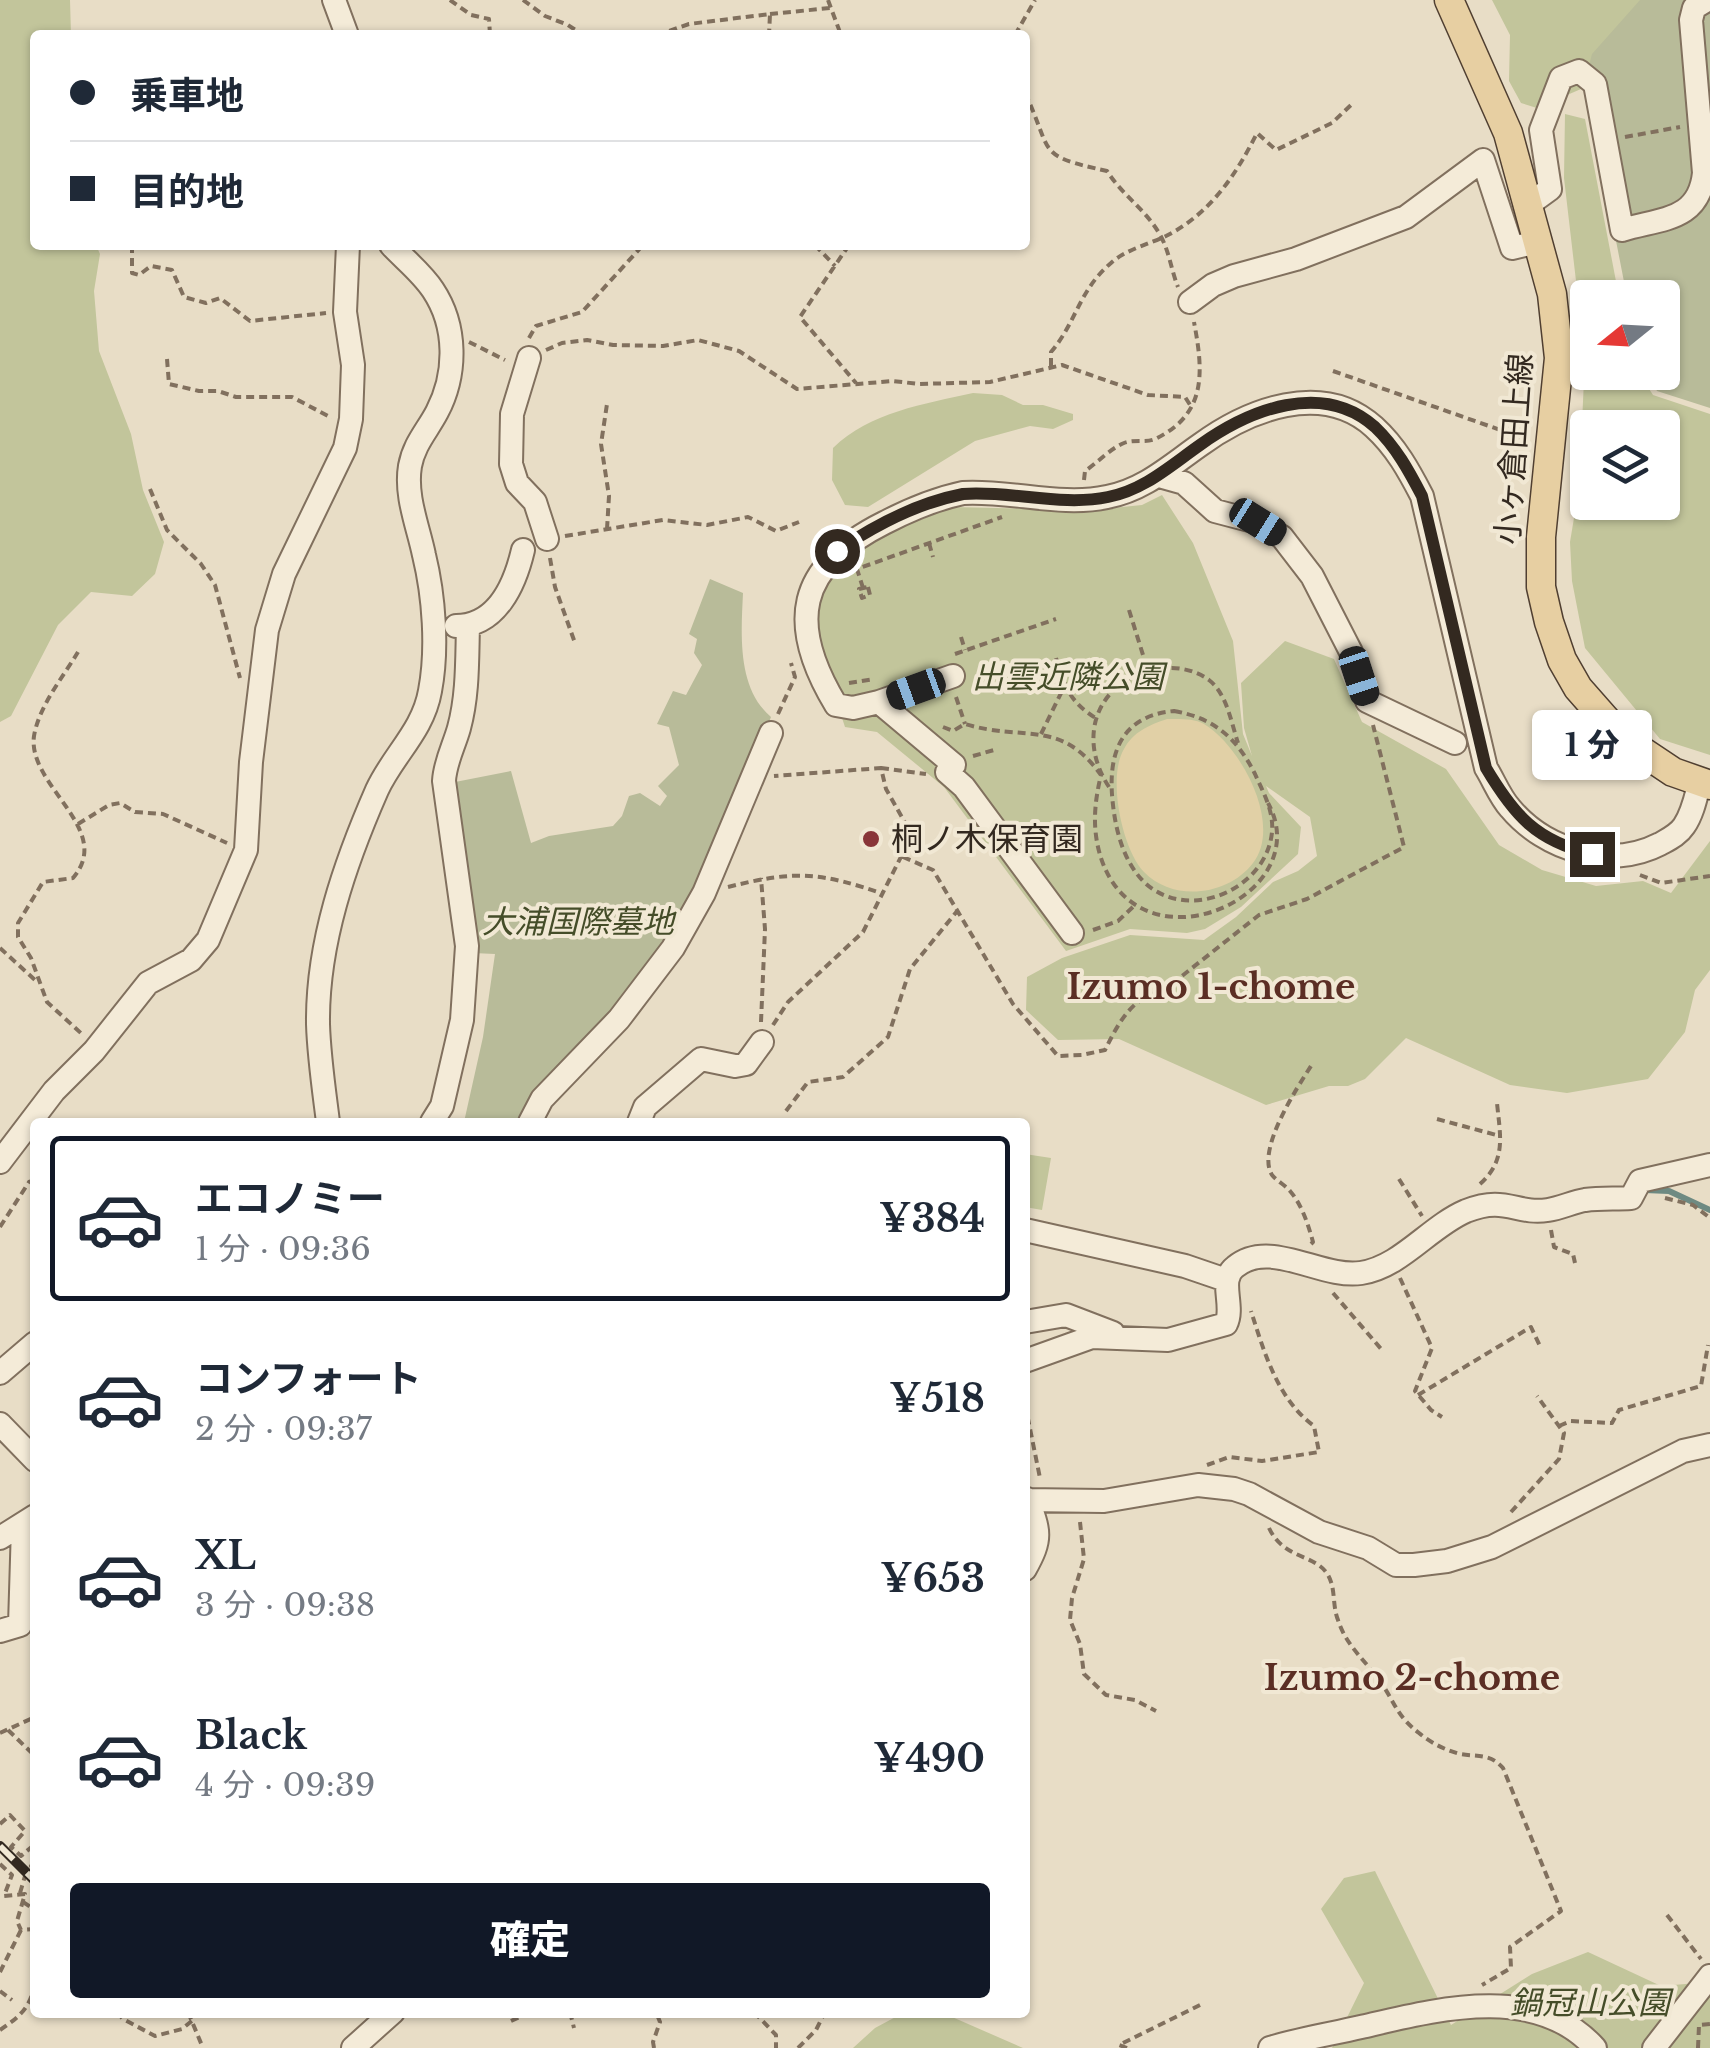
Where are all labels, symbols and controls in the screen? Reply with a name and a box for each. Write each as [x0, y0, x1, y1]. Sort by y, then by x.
text: 乗車地 [130, 72, 244, 119]
text: 目的地 [130, 168, 244, 215]
north arrow [1570, 280, 1680, 390]
map controls [1570, 280, 1680, 520]
street label: 小ヶ倉田上線 [1487, 352, 1541, 546]
button: layers [1570, 410, 1680, 520]
car [1225, 493, 1291, 551]
route start [815, 529, 860, 574]
car [1335, 643, 1383, 709]
park label: 出雲近隣公園 [972, 657, 1168, 697]
car [883, 665, 949, 713]
callout: 1 分 [1532, 709, 1652, 779]
text: 1 分 [1565, 725, 1619, 765]
place label: 桐ノ木保育園 [891, 819, 1083, 859]
marker: 桐ノ木保育園 [860, 828, 882, 850]
route end [1570, 832, 1615, 877]
park label: 大浦国際墓地 [482, 902, 677, 942]
district label: Izumo 1-chome [1066, 965, 1356, 1008]
icon: car [75, 1174, 165, 1264]
text: エコノミー [195, 1175, 385, 1222]
text: ¥384 [879, 1195, 985, 1242]
text: 1 分 · 09:36 [195, 1229, 371, 1269]
icon: car [75, 1354, 165, 1444]
text: コンフォート [195, 1355, 422, 1402]
text: ¥518 [889, 1375, 985, 1422]
text: 2 分 · 09:37 [195, 1409, 372, 1449]
text: XL [195, 1532, 256, 1579]
icon: car [75, 1534, 165, 1624]
text: ¥653 [880, 1555, 985, 1602]
text: 3 分 · 09:38 [195, 1585, 375, 1625]
district label: Izumo 2-chome [1264, 1656, 1560, 1699]
text: Black [195, 1712, 307, 1759]
icon: car [75, 1714, 165, 1804]
text: ¥490 [873, 1735, 985, 1782]
text: 4 分 · 09:39 [195, 1765, 375, 1805]
button: 確定 [70, 1883, 990, 1998]
park label: 鍋冠山公園 [1510, 1983, 1674, 2023]

